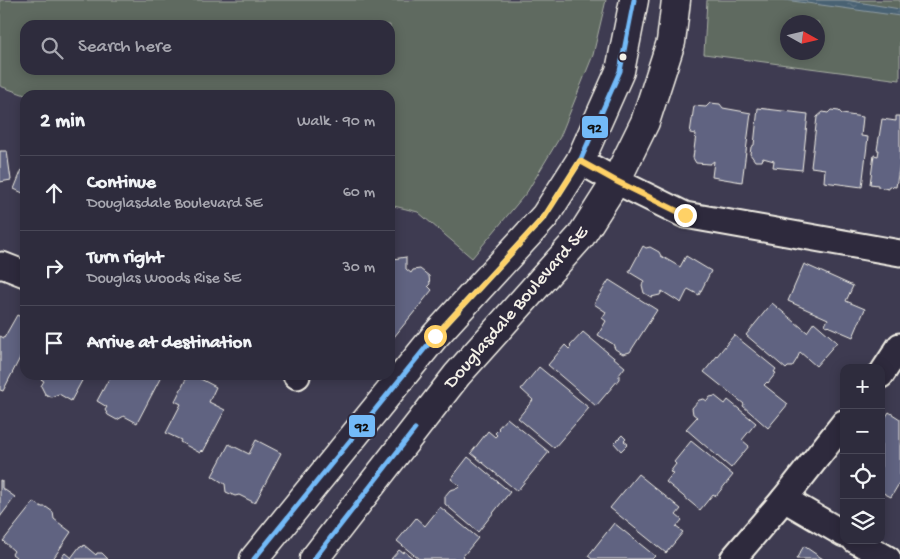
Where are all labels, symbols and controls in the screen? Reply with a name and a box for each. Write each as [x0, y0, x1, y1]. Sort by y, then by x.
north arrow [780, 15, 825, 60]
search box [20, 20, 395, 75]
icon: search [38, 34, 66, 62]
text: Search here [78, 36, 172, 59]
unlabelled marker [618, 52, 628, 62]
text: 2 min [40, 110, 85, 135]
text: Walk · 90 m [297, 113, 375, 132]
line badge: 92 [581, 115, 609, 139]
text: 92 [587, 121, 602, 138]
text: Continue [87, 172, 156, 195]
icon: ahead [40, 179, 68, 207]
text: 60 m [343, 184, 375, 203]
text: Douglasdale Boulevard SE [87, 195, 262, 214]
route end [674, 204, 697, 227]
street label: Douglasdale Boulevard SE [439, 221, 595, 396]
text: Turn right [87, 247, 163, 270]
icon: right [40, 254, 68, 282]
text: 30 m [342, 259, 375, 278]
text: Douglas Woods Rise SE [87, 270, 241, 289]
route start [424, 325, 447, 348]
icon: arrive [40, 329, 68, 357]
text: Arrive at destination [87, 332, 251, 355]
map controls [840, 364, 885, 544]
button: + [840, 364, 885, 409]
button: − [840, 409, 885, 454]
line badge: 92 [348, 414, 376, 438]
text: 92 [354, 420, 369, 437]
button: locate [840, 454, 885, 499]
button: layers [840, 499, 885, 544]

